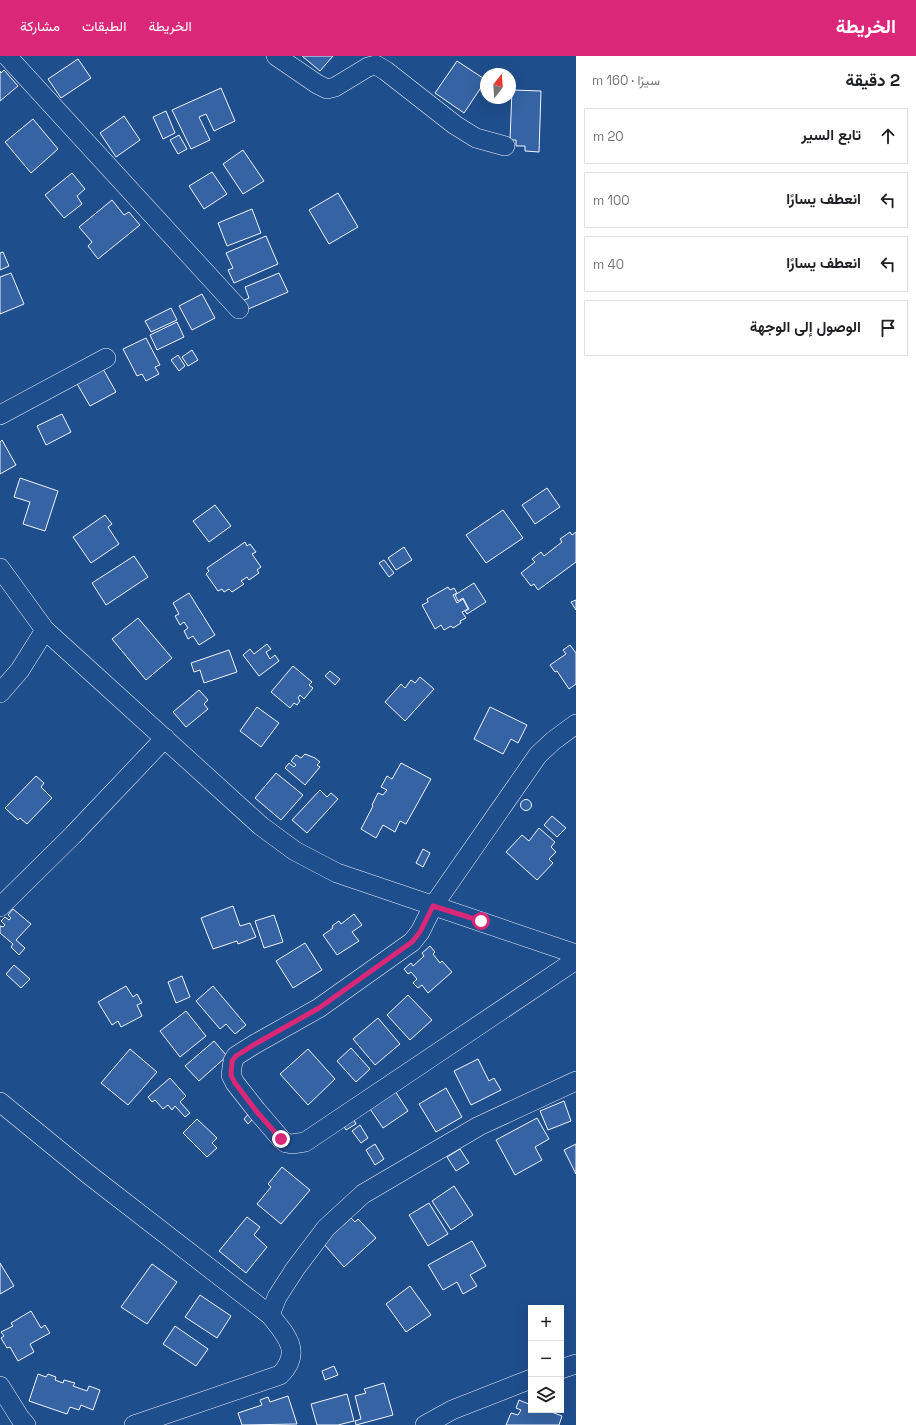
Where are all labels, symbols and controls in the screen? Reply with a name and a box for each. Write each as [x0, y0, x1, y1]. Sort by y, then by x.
text: الخريطة [836, 14, 896, 39]
text: مشاركة [20, 17, 60, 35]
text: الطبقات [82, 17, 126, 35]
text: الخريطة [148, 17, 192, 35]
north arrow [480, 68, 516, 104]
text: 2 دقيقة [845, 69, 900, 91]
text: سيرًا · 160 m [592, 72, 660, 89]
text: تابع السير [801, 125, 861, 144]
icon: ahead [877, 125, 899, 147]
text: 20 m [593, 128, 624, 145]
text: انعطف يسارًا [786, 189, 861, 208]
icon: left [877, 189, 899, 211]
text: 100 m [593, 192, 630, 209]
text: انعطف يسارًا [786, 253, 861, 272]
icon: left [877, 253, 899, 275]
text: 40 m [593, 256, 624, 273]
text: الوصول إلى الوجهة [750, 317, 861, 336]
icon: arrive [877, 317, 899, 339]
route start [472, 912, 490, 930]
route end [272, 1130, 290, 1148]
map controls [528, 1305, 564, 1413]
button: + [528, 1305, 564, 1341]
button: − [528, 1341, 564, 1377]
button: layers [528, 1377, 564, 1413]

